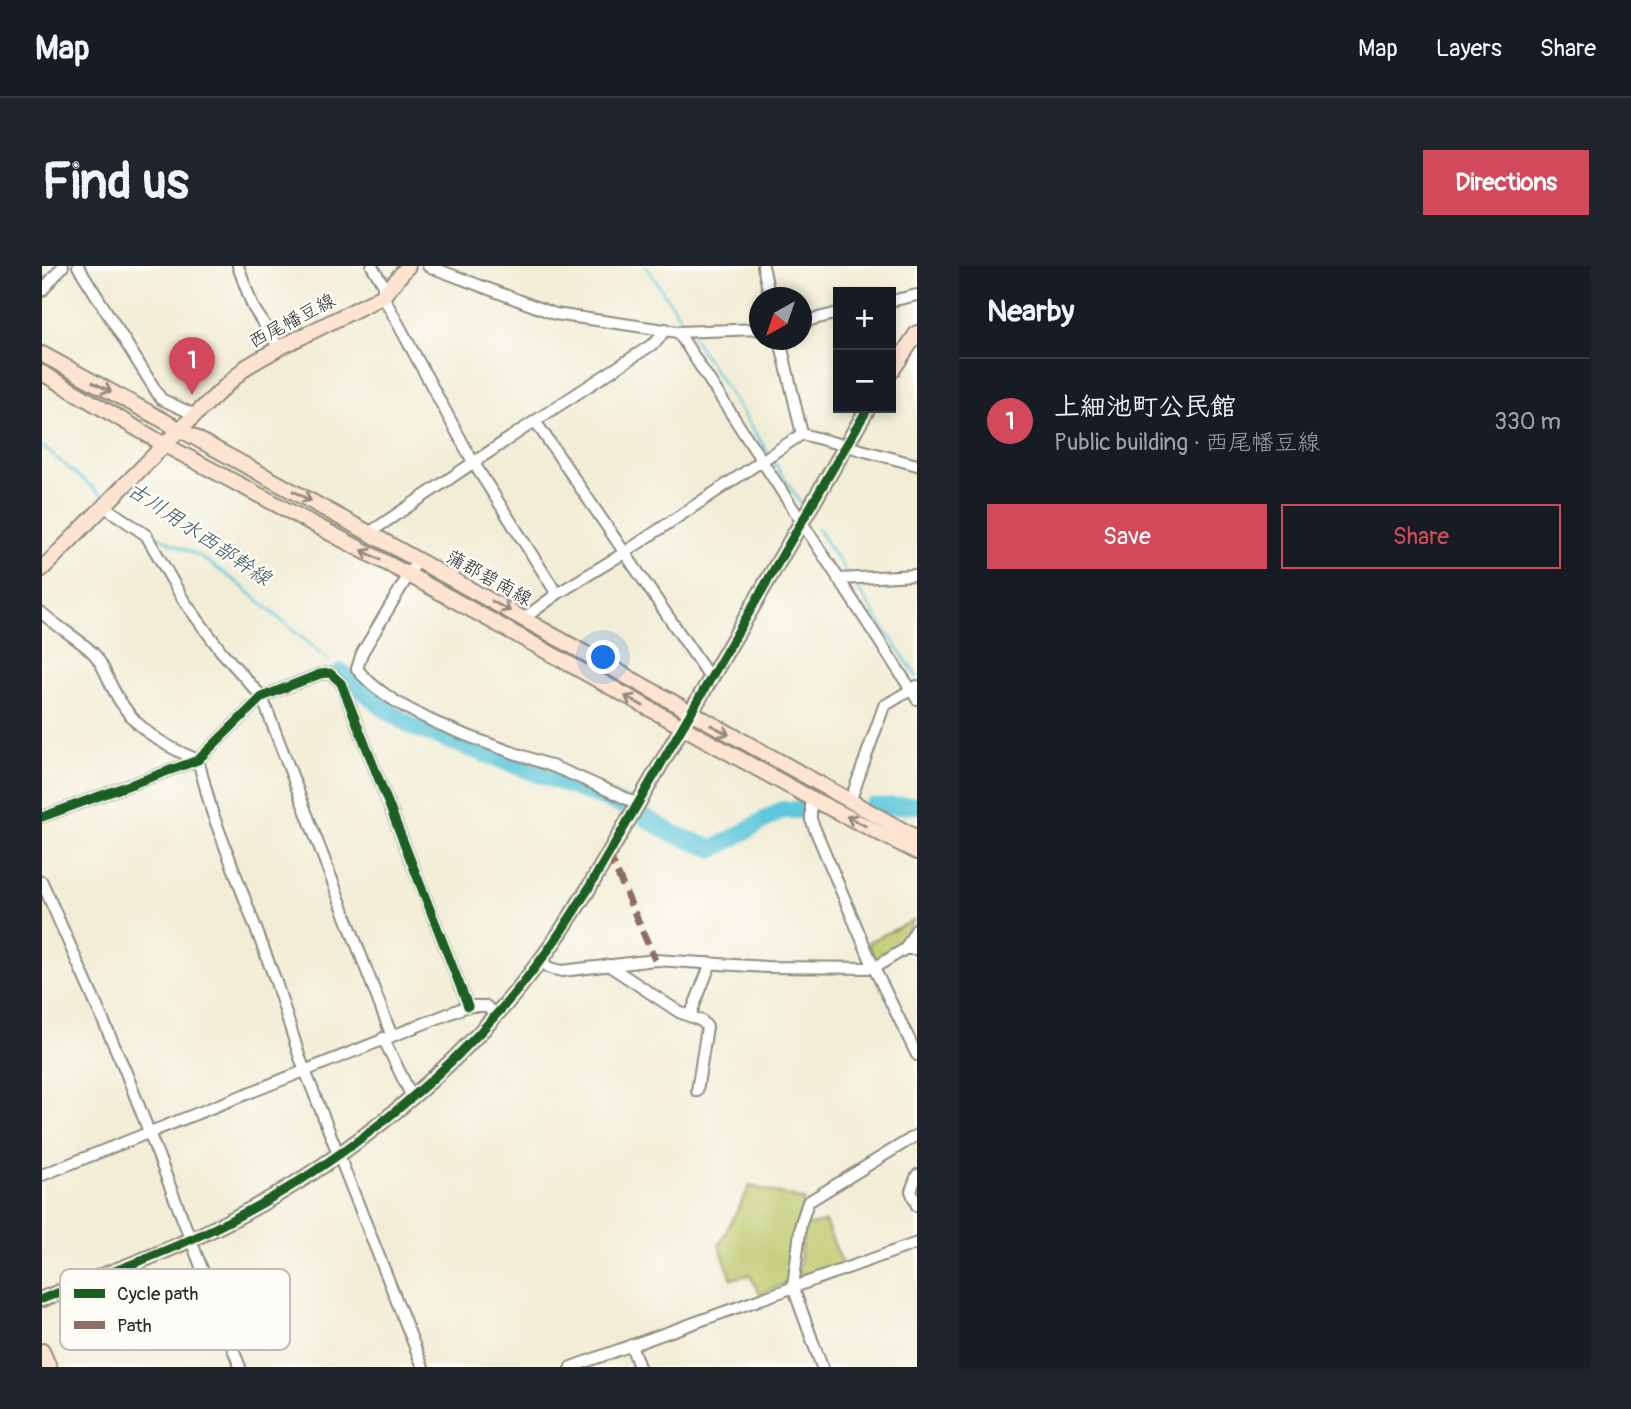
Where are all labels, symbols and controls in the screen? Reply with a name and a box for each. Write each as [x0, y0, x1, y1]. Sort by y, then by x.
text: Map [35, 28, 90, 69]
text: Map [1358, 34, 1398, 63]
text: Layers [1436, 34, 1502, 63]
text: Share [1540, 34, 1596, 63]
button: Directions [1423, 150, 1589, 215]
text: Find us [42, 152, 189, 213]
north arrow [749, 287, 812, 350]
map controls [833, 287, 896, 413]
button: + [833, 287, 896, 350]
street label: 西尾幡豆線 [244, 288, 340, 354]
text: Nearby [987, 293, 1074, 330]
pin: 1 [169, 337, 215, 395]
button: − [833, 350, 896, 413]
one-way arrow [91, 380, 112, 394]
text: 上細池町公民館 [1054, 391, 1236, 423]
text: 1 [1006, 407, 1015, 436]
text: 330 m [1494, 407, 1561, 436]
text: Public building · 西尾幡豆線 [1054, 428, 1320, 457]
water label: 古川用水西部幹線 [122, 476, 277, 593]
one-way arrow [291, 489, 311, 503]
button: Save [987, 504, 1267, 569]
button: Share [1281, 504, 1561, 569]
street label: 蒲郡碧南線 [442, 544, 536, 612]
one-way arrow [362, 548, 382, 562]
one-way arrow [490, 599, 510, 613]
your location [586, 640, 620, 674]
one-way arrow [625, 694, 645, 708]
one-way arrow [709, 723, 730, 737]
one-way arrow [846, 814, 867, 828]
legend [60, 1269, 290, 1350]
text: Cycle path [117, 1282, 198, 1306]
text: Path [117, 1314, 152, 1338]

